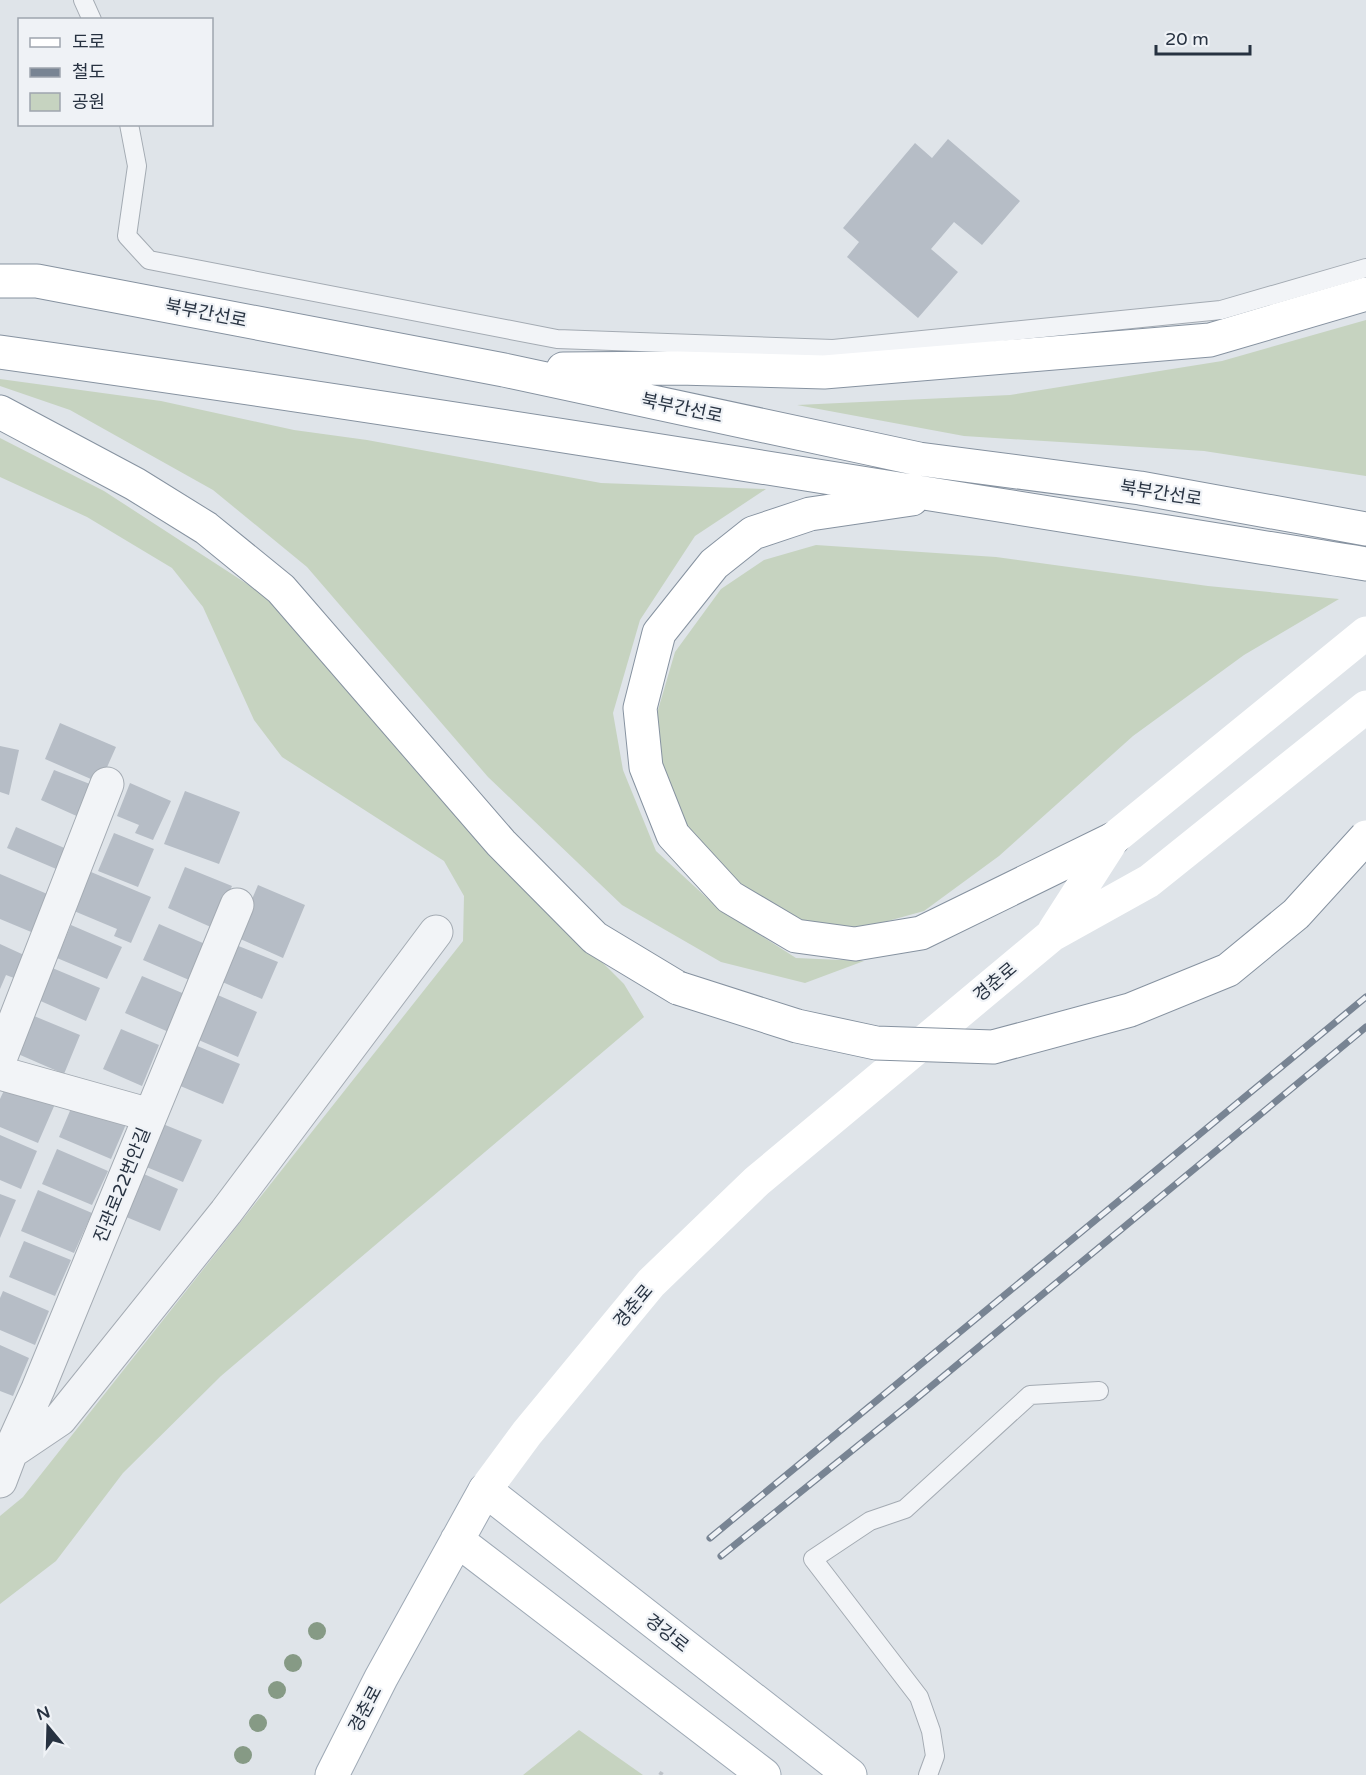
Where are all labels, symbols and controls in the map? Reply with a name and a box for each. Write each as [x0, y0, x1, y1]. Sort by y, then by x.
legend [18, 18, 213, 126]
scale bar [1156, 18, 1250, 56]
text: 20 m [1165, 28, 1209, 50]
text: 도로 [72, 31, 105, 53]
text: 철도 [72, 61, 105, 83]
text: 공원 [72, 91, 105, 113]
street label: 북부간선로 [163, 294, 249, 332]
street label: 북부간선로 [639, 389, 725, 427]
street label: 북부간선로 [1118, 476, 1204, 510]
street label: 경춘로 [969, 958, 1021, 1006]
street label: 진관로22번안길 [89, 1124, 155, 1246]
street label: 경춘로 [609, 1280, 657, 1332]
street label: 경강로 [641, 1609, 693, 1657]
street label: 경춘로 [344, 1682, 386, 1736]
north arrow [18, 1697, 78, 1757]
text: N [34, 1702, 53, 1725]

